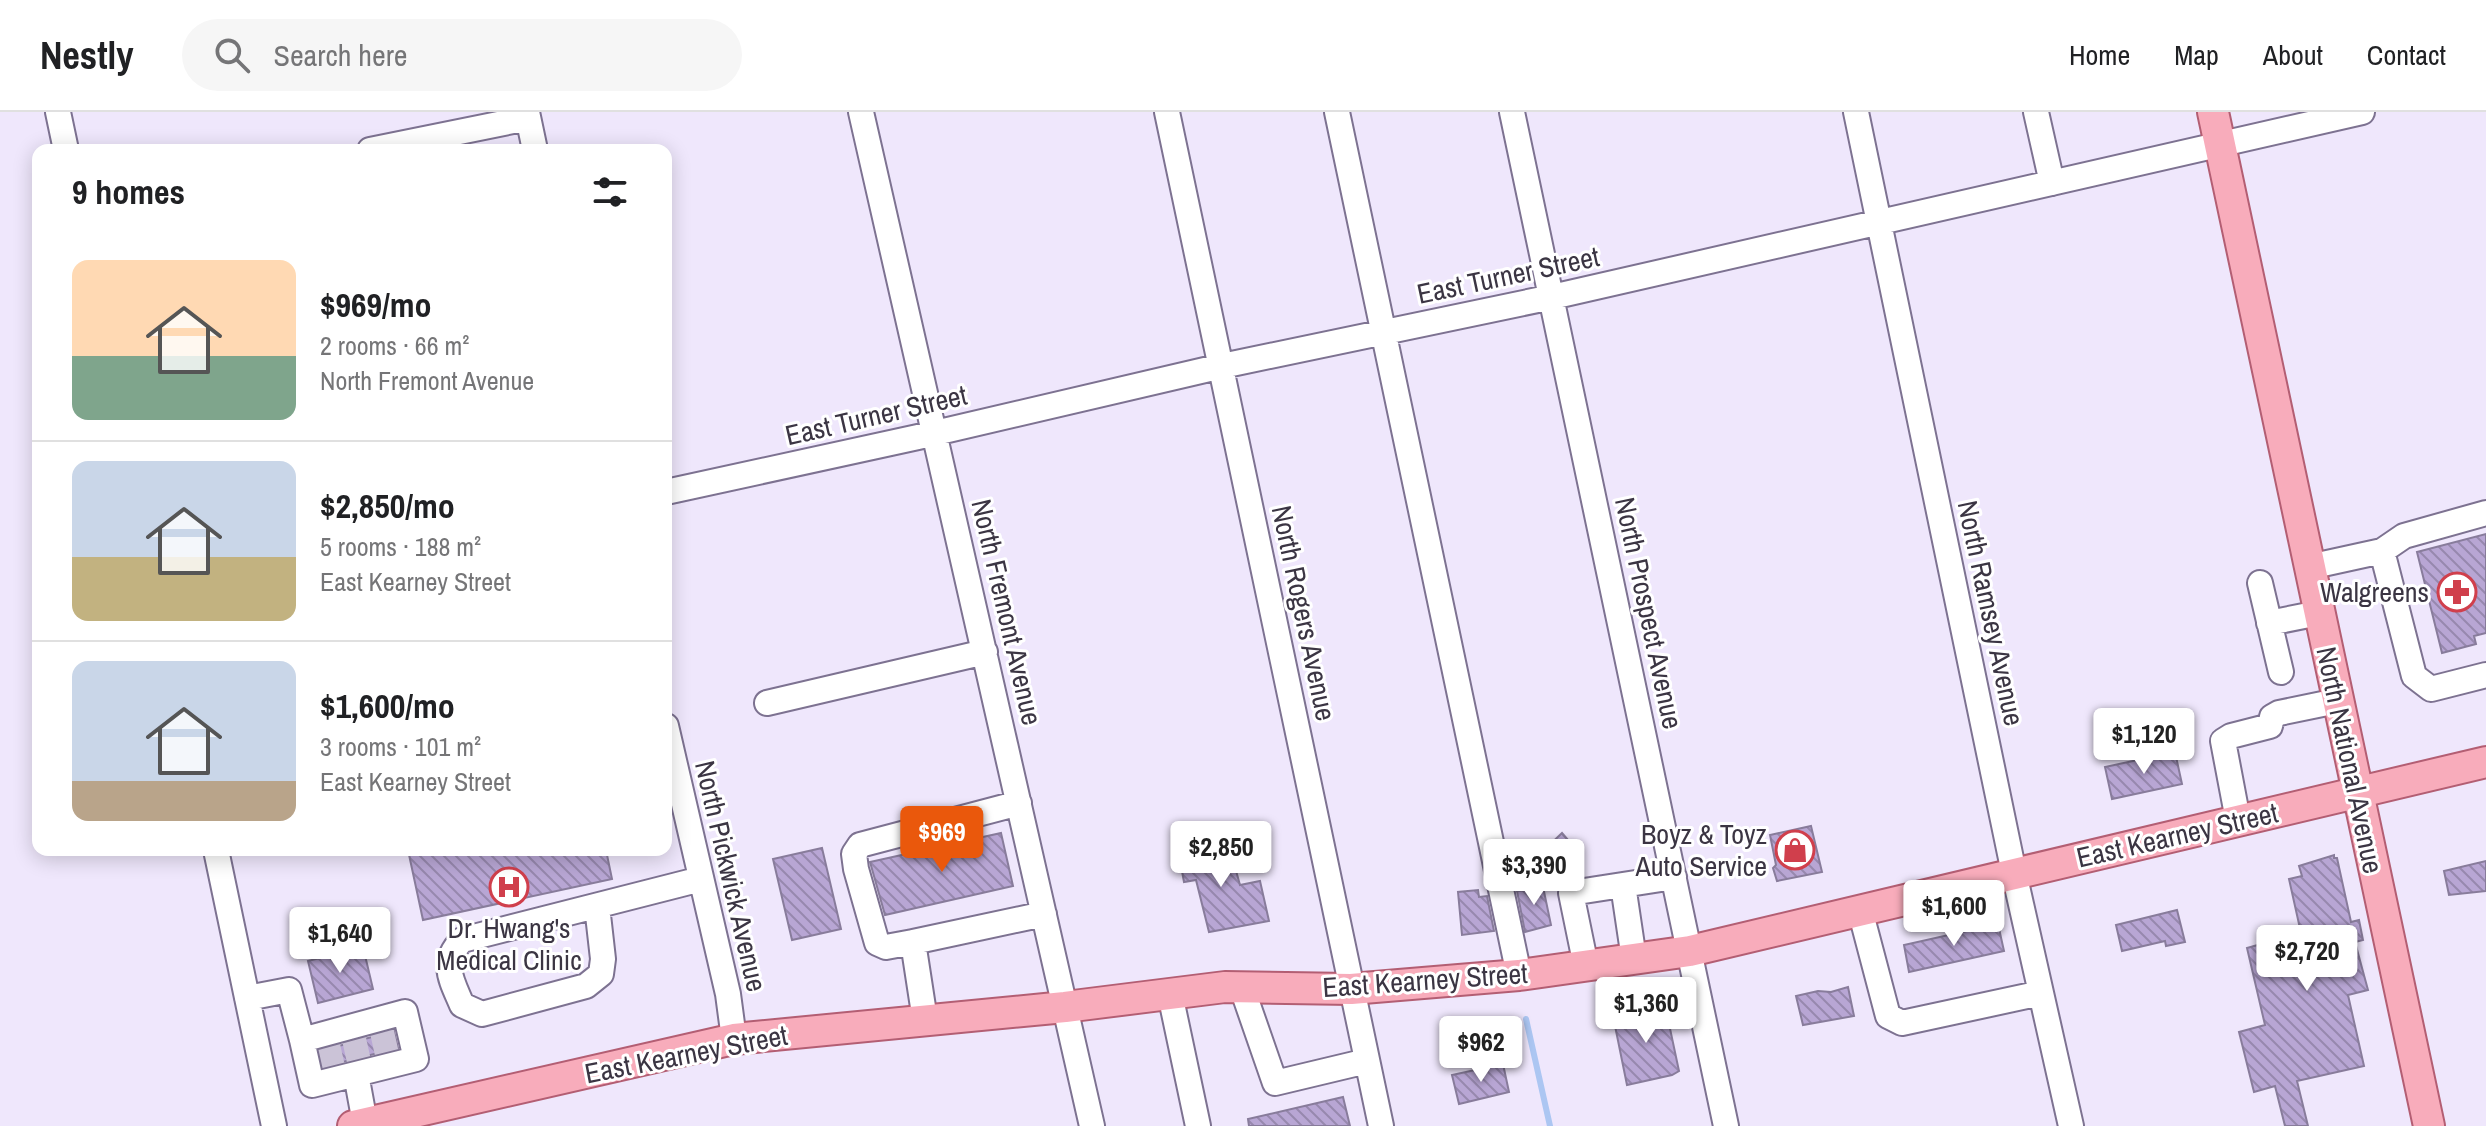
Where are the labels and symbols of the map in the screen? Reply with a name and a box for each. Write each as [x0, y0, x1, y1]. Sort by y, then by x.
street label: East Turner Street [1413, 237, 1603, 313]
street label: East Turner Street [781, 376, 971, 454]
street label: North Prospect Avenue [1606, 494, 1692, 732]
street label: North Fremont Avenue [963, 495, 1051, 729]
street label: North Ramsey Avenue [1949, 497, 2033, 729]
street label: North Rogers Avenue [1263, 502, 1345, 724]
pharmacy icon: Walgreens [2436, 571, 2478, 613]
place label: Walgreens [2320, 573, 2429, 611]
street label: North National Avenue [2307, 643, 2393, 877]
pin: $1,120 [2079, 708, 2209, 776]
street label: North Pickwick Avenue [686, 757, 776, 995]
street label: East Kearney Street [2073, 793, 2281, 877]
pin: $969 [895, 806, 989, 874]
place label: Boyz & Toyz Auto Service [1635, 815, 1767, 885]
pin: $2,850 [1156, 821, 1286, 889]
shop icon: Boyz & Toyz Auto Service [1774, 829, 1816, 871]
pin: $3,390 [1469, 839, 1599, 907]
hospital icon: Dr. Hwang's Medical Clinic [488, 866, 530, 908]
pin: $1,600 [1889, 880, 2019, 948]
pin: $1,640 [275, 907, 405, 975]
place label: Dr. Hwang's Medical Clinic [436, 909, 582, 979]
pin: $2,720 [2242, 925, 2372, 993]
street label: East Kearney Street [1321, 954, 1529, 1006]
pin: $1,360 [1581, 977, 1711, 1045]
street label: East Kearney Street [582, 1016, 790, 1092]
pin: $962 [1434, 1016, 1528, 1084]

